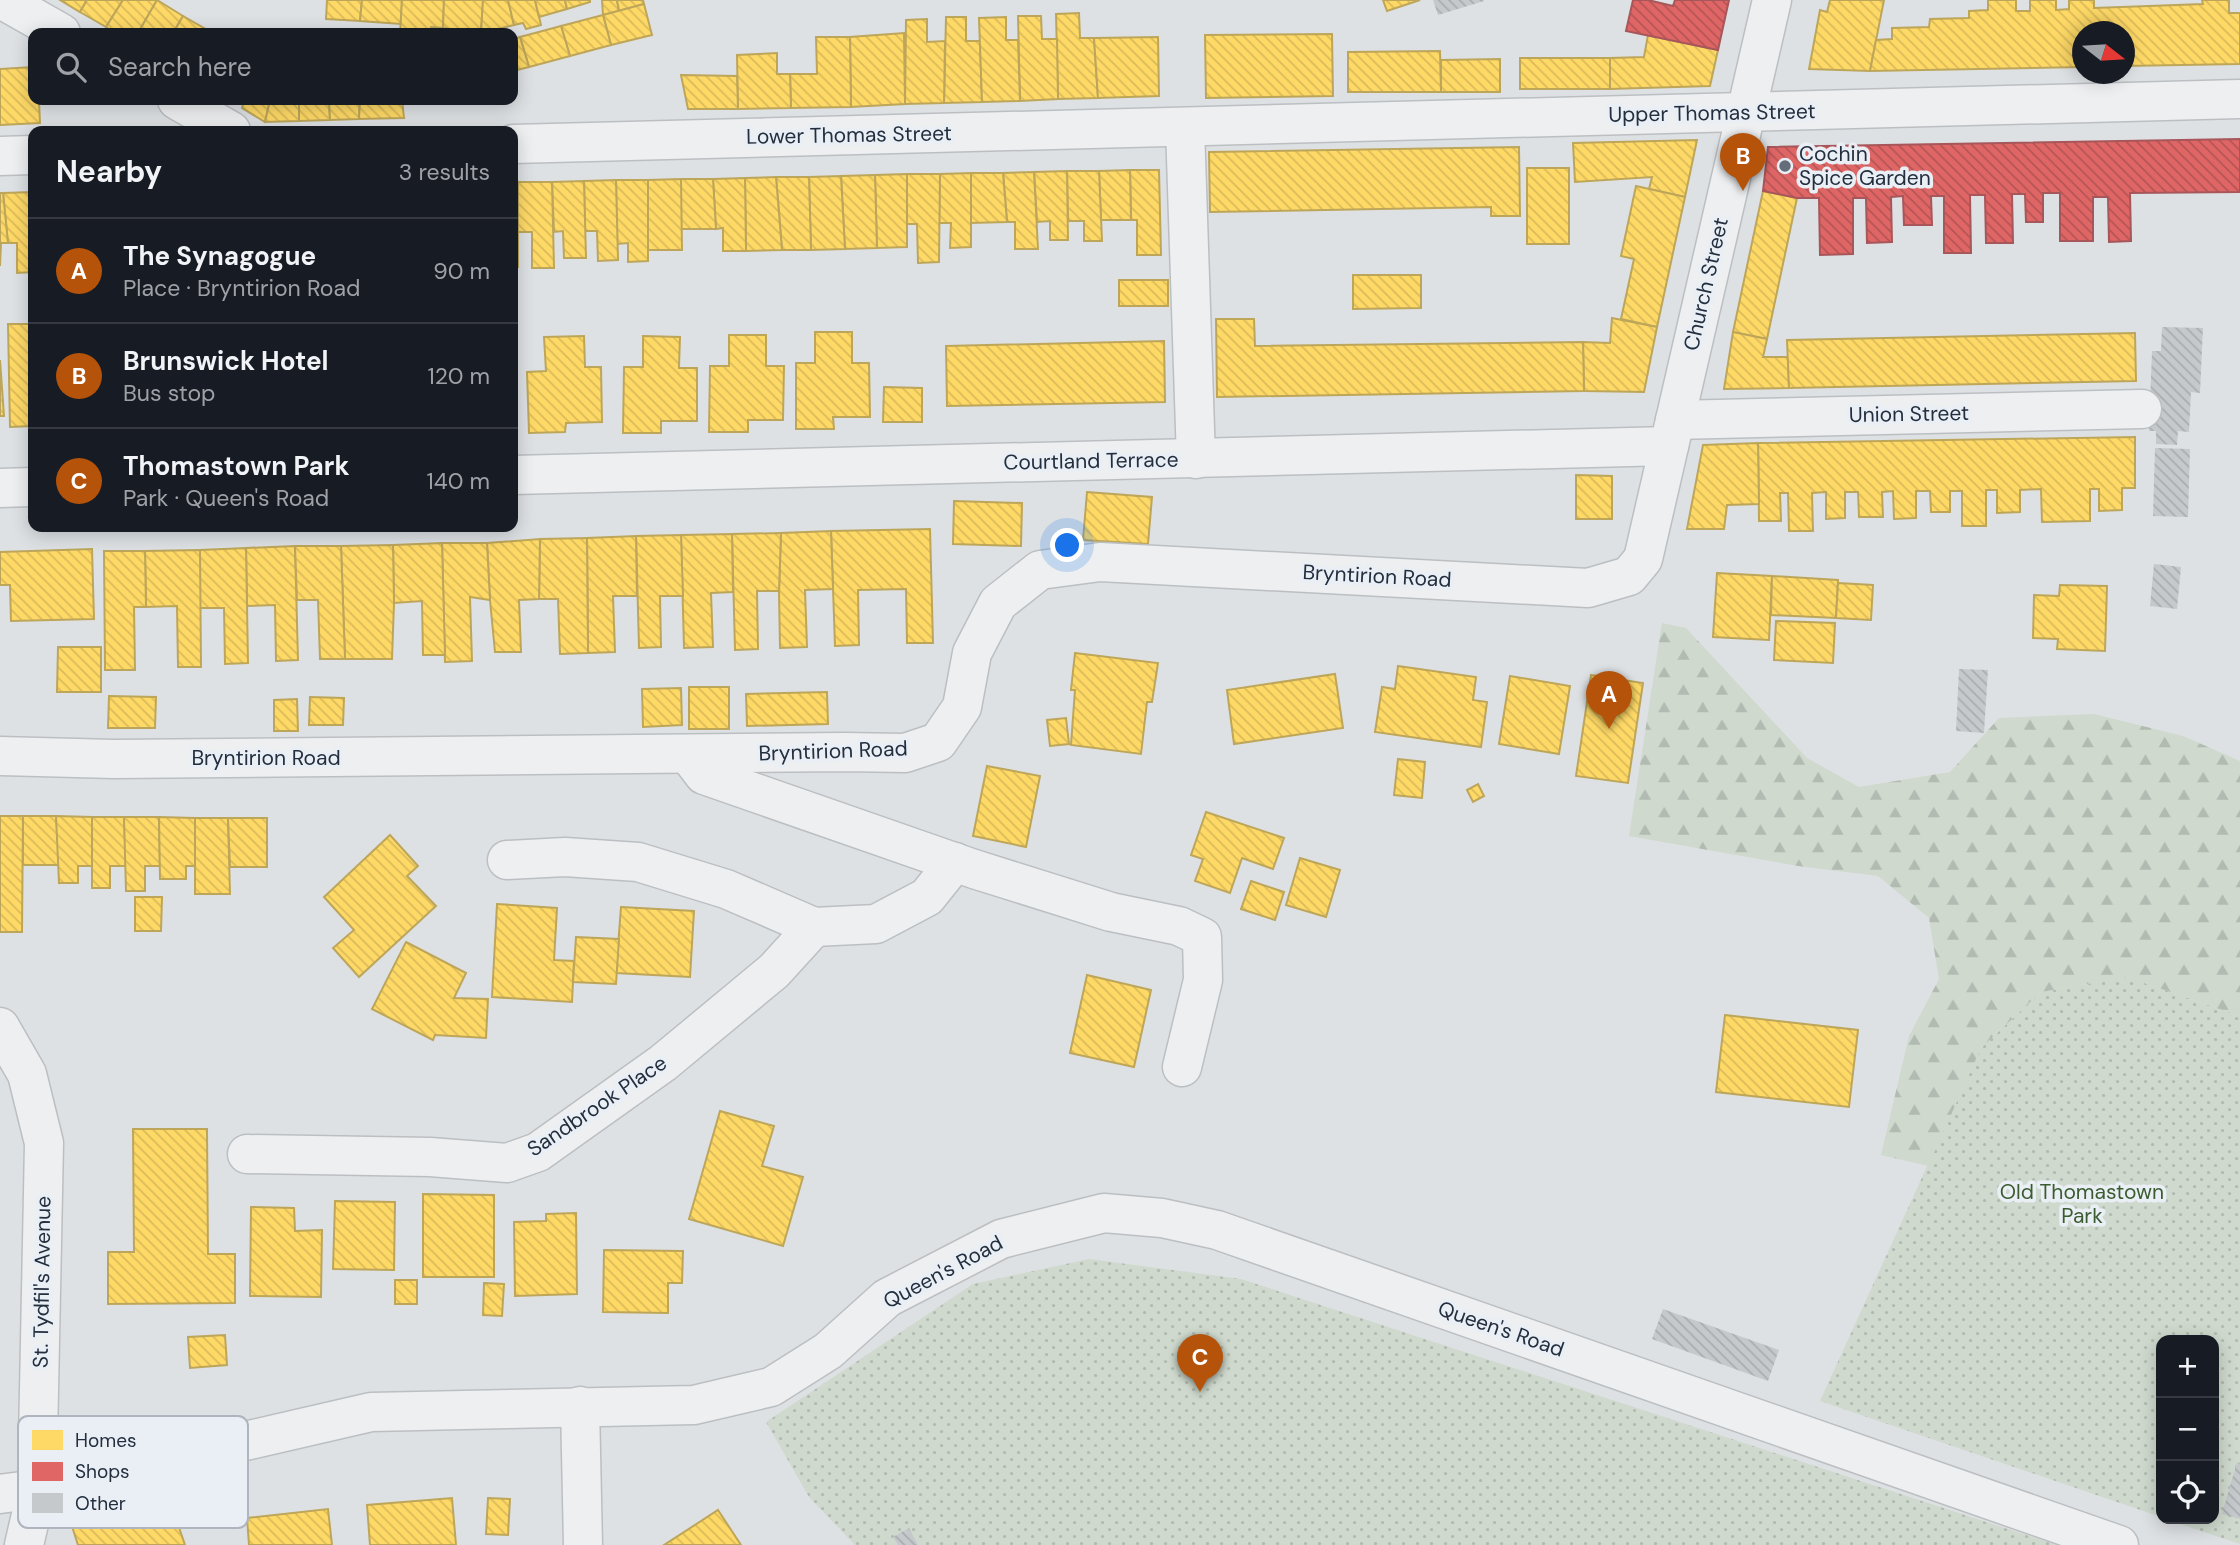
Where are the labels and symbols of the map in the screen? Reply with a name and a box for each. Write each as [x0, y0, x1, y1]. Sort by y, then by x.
north arrow [2072, 21, 2135, 84]
street label: Upper Thomas Street [1608, 97, 1816, 129]
street label: Lower Thomas Street [746, 119, 952, 151]
pin: B [1720, 133, 1766, 191]
place label: Cochin Spice Garden [1799, 140, 1931, 192]
marker: Cochin Spice Garden [1777, 158, 1793, 174]
street label: Church Street [1677, 215, 1735, 353]
street label: Union Street [1849, 399, 1969, 429]
street label: Courtland Terrace [1003, 445, 1179, 477]
your location [1050, 528, 1084, 562]
street label: Bryntirion Road [1302, 558, 1452, 594]
pin: A [1586, 671, 1632, 729]
street label: Bryntirion Road [758, 734, 908, 768]
street label: Bryntirion Road [191, 744, 341, 772]
street label: Sandbrook Place [522, 1049, 672, 1163]
park label: Old Thomastown Park [2000, 1178, 2164, 1230]
street label: St. Tydfil's Avenue [27, 1196, 58, 1368]
street label: Queen's Road [878, 1229, 1008, 1315]
street label: Queen's Road [1434, 1294, 1568, 1364]
pin: C [1177, 1334, 1223, 1392]
legend [18, 1416, 248, 1528]
text: Homes [75, 1428, 136, 1453]
text: Shops [75, 1459, 130, 1484]
text: Other [75, 1491, 126, 1516]

